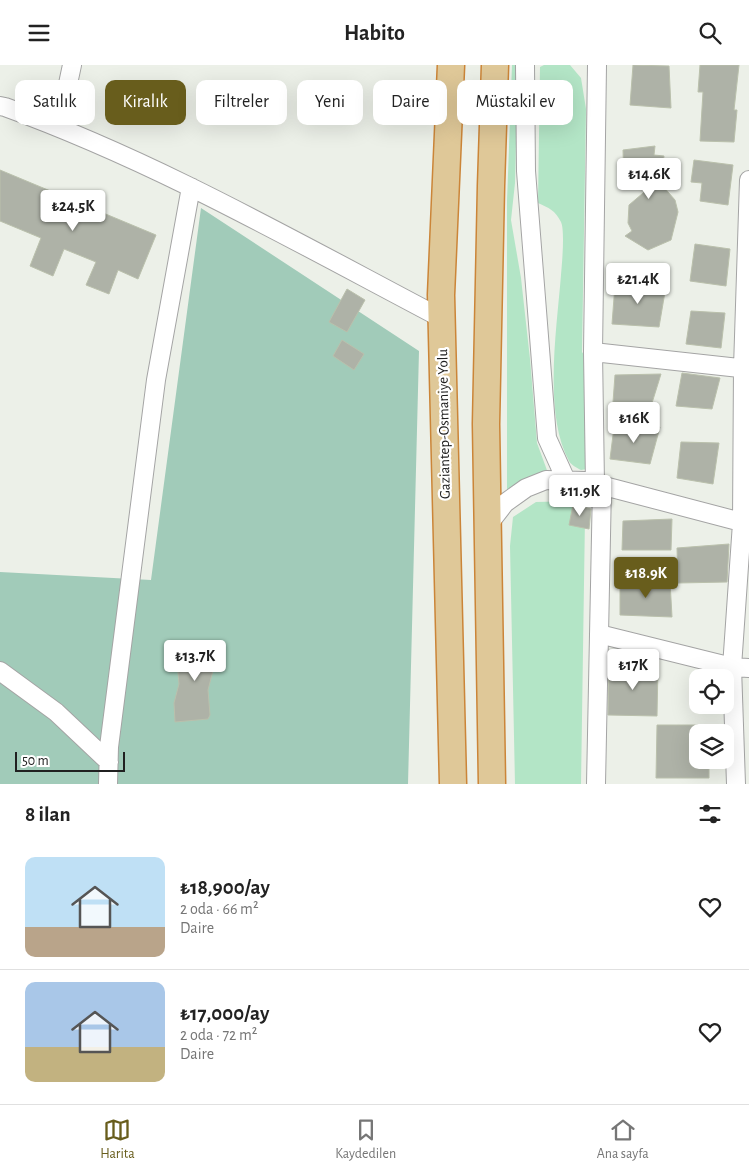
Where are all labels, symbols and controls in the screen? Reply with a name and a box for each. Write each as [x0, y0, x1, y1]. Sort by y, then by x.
icon: menu [25, 19, 53, 47]
icon: search [696, 19, 724, 47]
text: Habito [344, 22, 405, 44]
chip: Satılık [15, 80, 95, 125]
chip: Kiralık [105, 80, 186, 125]
chip: Filtreler [196, 80, 287, 125]
chip: Yeni [297, 80, 363, 125]
chip: Daire [373, 80, 447, 125]
chip: Müstakil ev [457, 80, 573, 125]
pin: ₺14.6K [608, 157, 690, 200]
text: ₺14.6K [628, 166, 670, 182]
pin: ₺24.5K [32, 189, 114, 232]
text: ₺24.5K [51, 198, 95, 214]
pin: ₺21.4K [597, 263, 679, 305]
text: ₺21.4K [617, 271, 659, 287]
street label: Gaziantep-Osmaniye Yolu [435, 348, 453, 499]
pin: ₺16K [604, 401, 664, 444]
text: ₺16K [619, 410, 649, 426]
pin: ₺11.9K [539, 475, 621, 517]
text: ₺11.9K [560, 483, 600, 499]
pin: ₺18.9K [605, 557, 687, 599]
text: ₺18.9K [625, 565, 667, 581]
pin: ₺13.7K [154, 639, 236, 682]
text: ₺13.7K [175, 648, 215, 664]
pin: ₺17K [603, 649, 663, 691]
text: ₺17K [618, 657, 648, 673]
map controls [689, 669, 734, 769]
button: locate [689, 669, 734, 714]
button: layers [689, 724, 734, 769]
scale bar [15, 749, 125, 772]
text: 50 m [22, 754, 49, 768]
icon: filters [696, 800, 724, 828]
text: 8 ilan [25, 804, 71, 825]
icon: home [65, 877, 125, 937]
text: ₺18,900/ay [180, 877, 270, 898]
icon: heart [696, 893, 724, 921]
text: 2 oda · 66 m² [180, 901, 258, 917]
text: Daire [180, 920, 214, 936]
icon: home [65, 1002, 125, 1062]
text: ₺17,000/ay [180, 1003, 269, 1024]
icon: heart [696, 1018, 724, 1046]
text: 2 oda · 72 m² [180, 1027, 257, 1043]
text: Daire [180, 1046, 214, 1062]
tab: Harita [100, 1116, 135, 1163]
tab: Kaydedilen [335, 1116, 396, 1163]
tab: Ana sayfa [597, 1116, 649, 1163]

